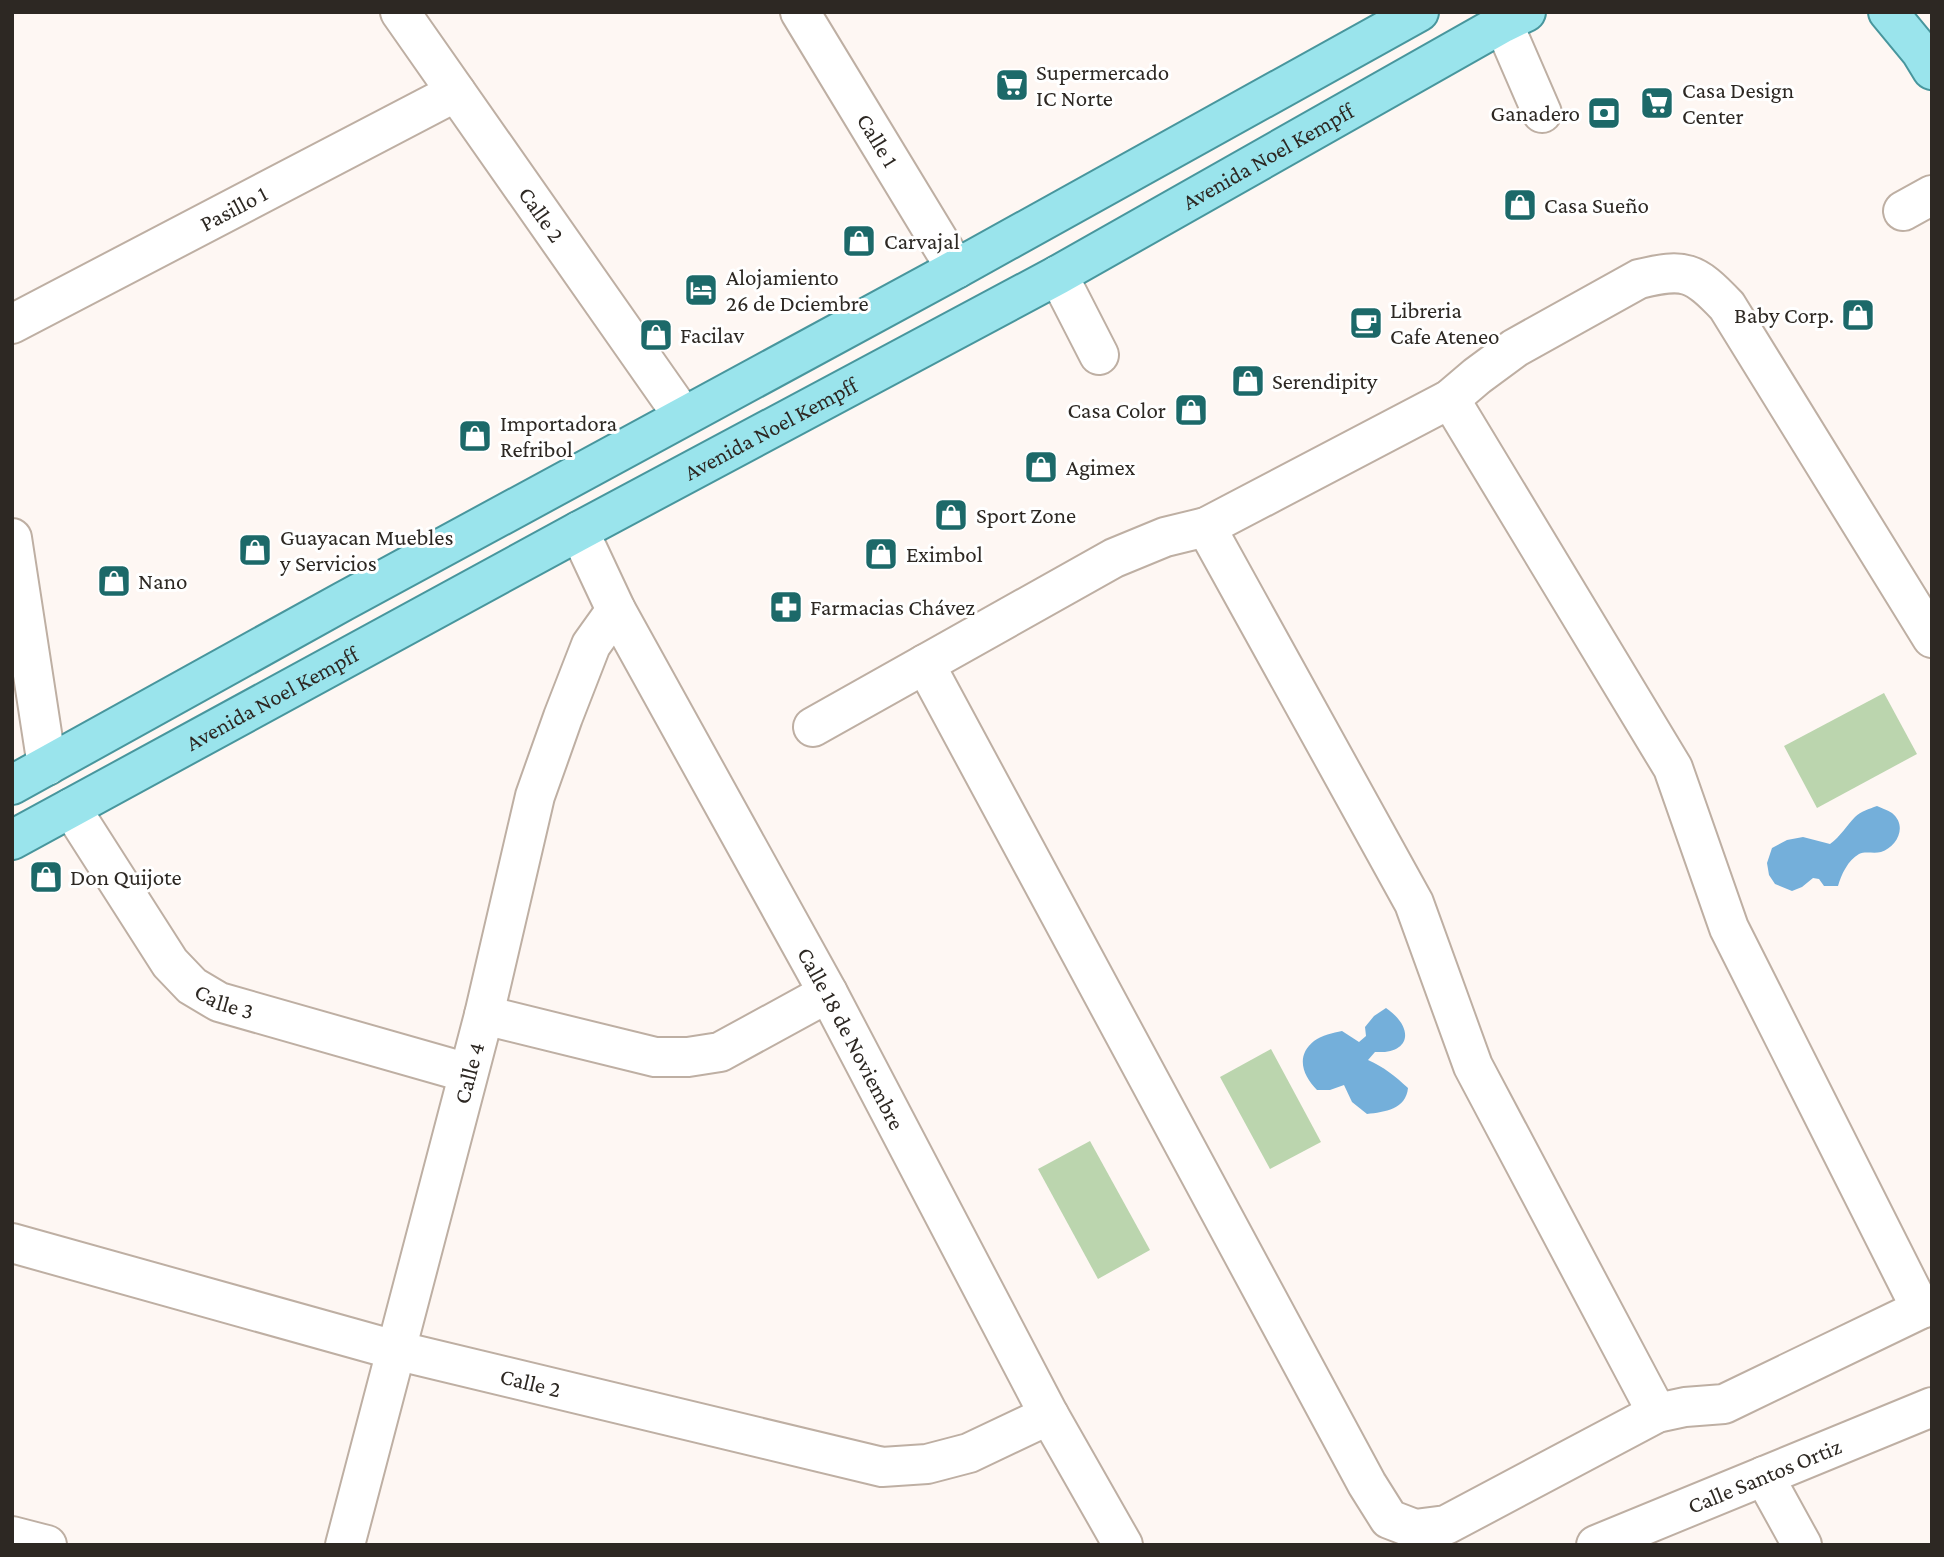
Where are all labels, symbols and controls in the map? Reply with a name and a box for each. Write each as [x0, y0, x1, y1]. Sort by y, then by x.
place label: Supermercado IC Norte [1036, 59, 1169, 111]
supermarket icon: Supermercado IC Norte [993, 66, 1031, 104]
place label: Casa Design Center [1682, 77, 1794, 129]
supermarket icon: Casa Design Center [1638, 84, 1676, 122]
bank icon: Ganadero [1585, 94, 1623, 132]
street label: Avenida Noel Kempff [1178, 97, 1359, 215]
place label: Ganadero [1490, 100, 1580, 126]
street label: Calle 1 [852, 109, 904, 172]
street label: Pasillo 1 [195, 180, 272, 237]
street label: Calle 2 [513, 182, 570, 247]
shop icon: Casa Sueño [1501, 186, 1539, 224]
place label: Casa Sueño [1544, 192, 1649, 218]
shop icon: Carvajal [840, 222, 878, 260]
place label: Carvajal [884, 228, 960, 254]
place label: Alojamiento 26 de Dciembre [726, 264, 869, 316]
hotel icon: Alojamiento 26 de Dciembre [682, 271, 720, 309]
shop icon: Baby Corp. [1839, 296, 1877, 334]
place label: Libreria Cafe Ateneo [1390, 297, 1500, 349]
place label: Baby Corp. [1734, 302, 1834, 328]
cafe icon: Libreria Cafe Ateneo [1347, 304, 1385, 342]
shop icon: Facilav [637, 316, 675, 354]
place label: Facilav [680, 322, 745, 348]
shop icon: Serendipity [1229, 362, 1267, 400]
place label: Serendipity [1272, 368, 1378, 394]
street label: Avenida Noel Kempff [680, 371, 863, 485]
shop icon: Casa Color [1172, 391, 1210, 429]
place label: Casa Color [1067, 397, 1166, 423]
place label: Importadora Refribol [500, 410, 617, 462]
shop icon: Importadora Refribol [456, 417, 494, 455]
shop icon: Agimex [1022, 448, 1060, 486]
place label: Agimex [1066, 454, 1135, 480]
shop icon: Sport Zone [932, 496, 970, 534]
place label: Sport Zone [976, 502, 1076, 528]
place label: Guayacan Muebles y Servicios [279, 524, 454, 576]
shop icon: Guayacan Muebles y Servicios [236, 531, 274, 569]
shop icon: Eximbol [862, 535, 900, 573]
place label: Eximbol [906, 541, 983, 567]
shop icon: Nano [95, 562, 133, 600]
place label: Nano [138, 568, 187, 594]
pharmacy icon: Farmacias Chávez [767, 588, 805, 626]
place label: Farmacias Chávez [810, 594, 975, 620]
street label: Avenida Noel Kempff [181, 640, 364, 756]
shop icon: Don Quijote [27, 858, 65, 896]
place label: Don Quijote [70, 864, 182, 890]
street label: Calle 18 de Noviembre [792, 943, 910, 1134]
street label: Calle 3 [190, 978, 257, 1024]
street label: Calle 4 [448, 1039, 489, 1106]
street label: Calle 2 [497, 1363, 563, 1402]
street label: Calle Santos Ortiz [1684, 1433, 1845, 1519]

